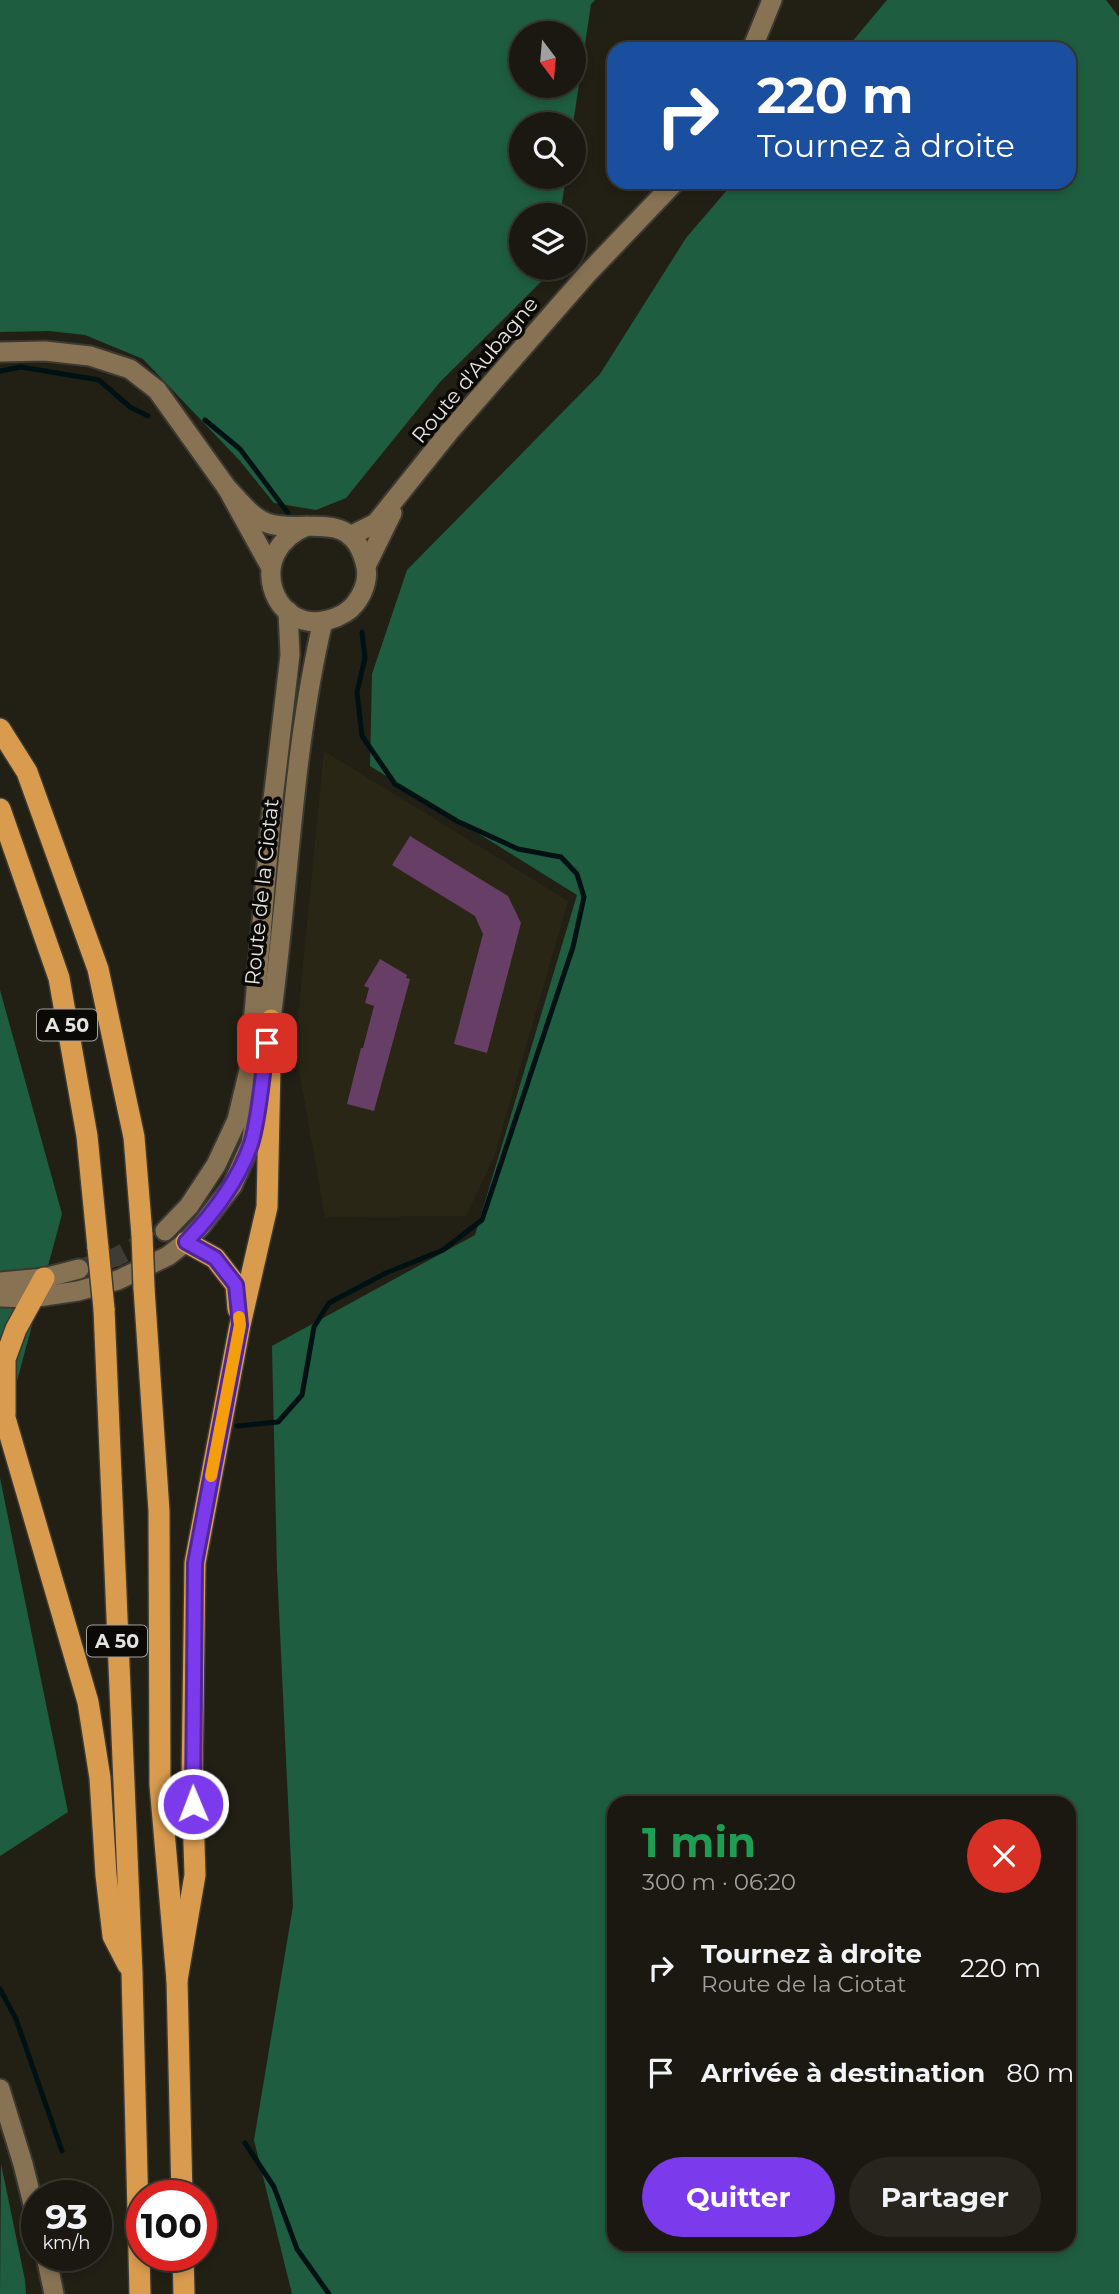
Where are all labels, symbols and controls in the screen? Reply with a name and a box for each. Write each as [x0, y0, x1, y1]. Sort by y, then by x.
north arrow [509, 21, 586, 98]
map controls [509, 21, 586, 280]
text: 220 m [757, 66, 913, 125]
icon: right [642, 70, 733, 161]
button: search [509, 112, 586, 189]
text: Tournez à droite [757, 126, 1015, 165]
button: layers [509, 203, 586, 280]
street label: Route d'Aubagne [406, 292, 543, 448]
street label: Route de la Ciotat [239, 797, 284, 986]
road number: A 50 [37, 1009, 97, 1040]
pin [237, 1013, 297, 1073]
icon: arrive [248, 1024, 286, 1062]
road number: A 50 [87, 1625, 147, 1656]
position arrow [156, 1767, 230, 1841]
text: 1 min [642, 1816, 756, 1868]
button: close [967, 1819, 1041, 1893]
text: 300 m · 06:20 [642, 1868, 796, 1896]
text: Tournez à droite [701, 1938, 922, 1970]
icon: right [642, 1949, 680, 1987]
text: 220 m [960, 1952, 1041, 1984]
text: Route de la Ciotat [701, 1970, 906, 1998]
icon: arrive [642, 2054, 680, 2092]
text: Arrivée à destination [701, 2057, 985, 2089]
text: 80 m [1006, 2057, 1074, 2089]
button: Quitter [642, 2157, 835, 2237]
button: Partager [849, 2157, 1041, 2237]
speed limit sign: 100 [126, 2180, 217, 2271]
text: 93 [45, 2195, 88, 2238]
text: km/h [42, 2232, 91, 2254]

